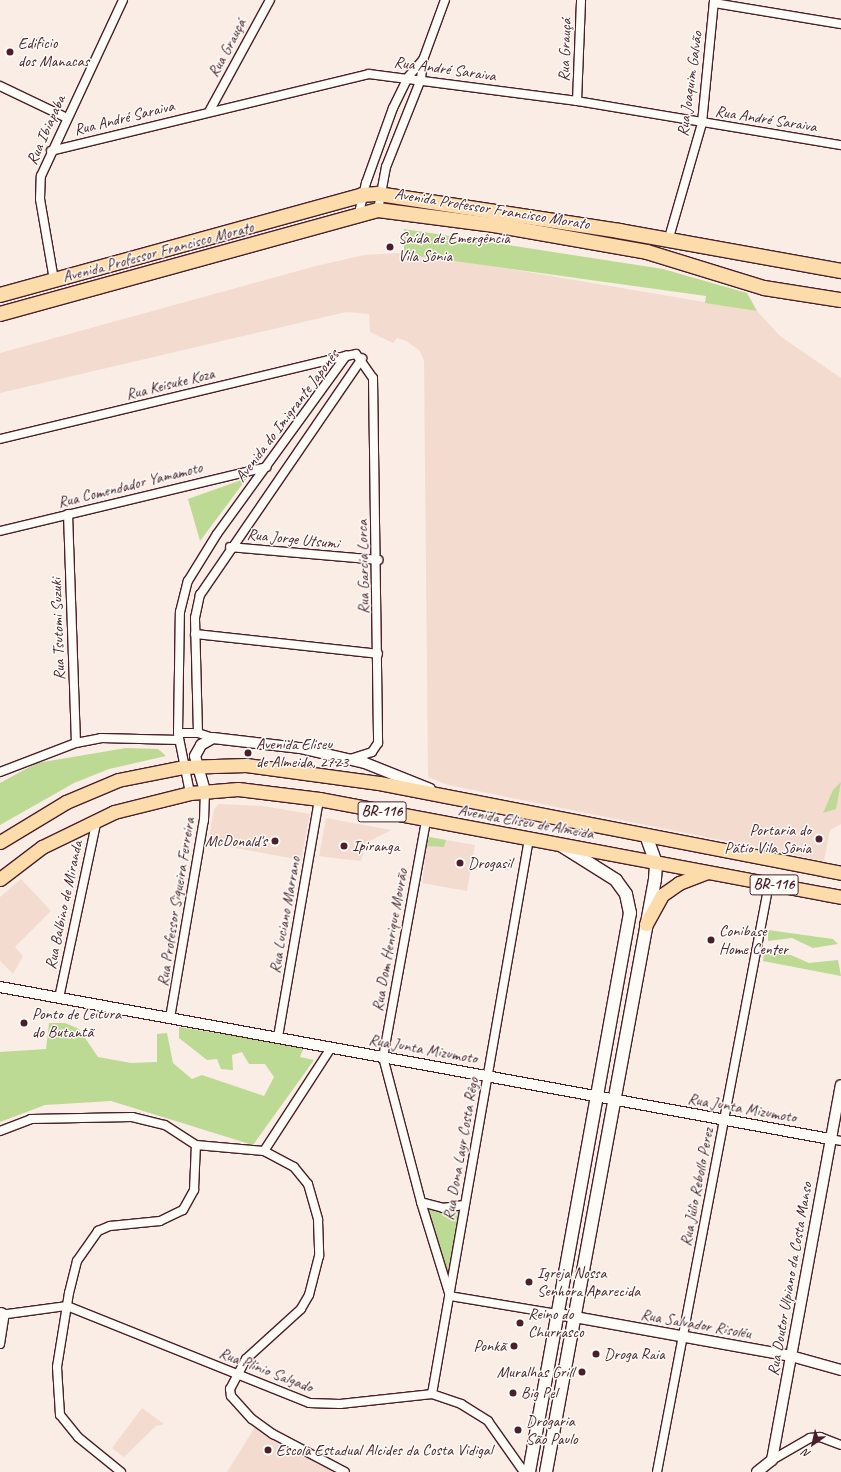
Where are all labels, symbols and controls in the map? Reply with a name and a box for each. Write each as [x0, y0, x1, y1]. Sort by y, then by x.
street label: Rua Grauçá [204, 16, 250, 80]
street label: Rua Grauçá [554, 18, 576, 82]
street label: Rua Joaquim Galvão [673, 31, 707, 137]
place label: Edificio dos Manacas [18, 33, 89, 71]
marker: Edificio dos Manacas [5, 47, 15, 57]
street label: Rua André Saraiva [393, 52, 497, 86]
street label: Rua Ibiapaba [22, 92, 70, 168]
street label: Rua André Saraiva [72, 96, 176, 140]
street label: Rua André Saraiva [714, 101, 818, 137]
street label: Avenida Professor Francisco Morato [393, 184, 591, 234]
street label: Avenida Professor Francisco Morato [60, 217, 256, 287]
place label: Saída de Emergência Vila Sônia [398, 228, 510, 266]
marker: Saída de Emergência Vila Sônia [385, 242, 395, 252]
street label: Avenida do Imigrante Japonês [231, 346, 343, 486]
street label: Rua Keisuke Koza [124, 364, 216, 404]
street label: Rua Comendador Yamamoto [55, 458, 205, 512]
street label: Rua Garcia Lorca [353, 520, 373, 614]
street label: Rua Jorge Utsumi [246, 525, 340, 553]
street label: Rua Tsutomi Suzuki [47, 578, 69, 680]
place label: Avenida Eliseu de Almeida, 2723 [256, 734, 349, 772]
marker: Avenida Eliseu de Almeida, 2723 [243, 748, 253, 758]
road number: BR-116 [357, 799, 407, 825]
street label: Avenida Eliseu de Almeida [457, 801, 595, 843]
street label: Rua Professor Siqueira Ferreira [153, 816, 199, 988]
place label: Portaria do Pátio Vila Sônia [725, 820, 811, 858]
place label: McDonald's [205, 831, 267, 851]
marker: Portaria do Pátio Vila Sônia [814, 834, 824, 844]
marker: McDonald's [270, 836, 280, 846]
place label: Ipiranga [352, 836, 399, 856]
street label: Rua Balbino de Miranda [41, 839, 87, 971]
marker: Ipiranga [339, 841, 349, 851]
place label: Drogasil [468, 853, 512, 873]
street label: Rua Luciano Marrano [265, 855, 305, 975]
marker: Drogasil [455, 858, 465, 868]
street label: Rua Dom Henrique Mourão [368, 867, 412, 1013]
road number: BR-116 [749, 872, 799, 898]
place label: Conibase Home Center [719, 921, 788, 959]
marker: Conibase Home Center [706, 935, 716, 945]
place label: Ponto de Leitura do Butantã [32, 1004, 121, 1042]
marker: Ponto de Leitura do Butantã [19, 1018, 29, 1028]
street label: Rua Junta Mizumoto [367, 1030, 479, 1068]
street label: Rua Dona Layr Costa Rêgo [439, 1076, 483, 1222]
street label: Rua Junta Mizumoto [686, 1089, 798, 1127]
street label: Rua Júlio Rebollo Perez [676, 1126, 718, 1248]
street label: Rua Doutor Ulpiano da Costa Manso [763, 1180, 817, 1378]
place label: Igreja Nossa Senhora Aparecida [537, 1263, 640, 1301]
marker: Igreja Nossa Senhora Aparecida [524, 1277, 534, 1287]
place label: Reino do Churrasco [528, 1304, 584, 1342]
street label: Rua Salvador Risoléu [639, 1305, 753, 1343]
marker: Reino do Churrasco [515, 1318, 525, 1328]
place label: Ponkã [473, 1336, 506, 1356]
marker: Ponkã [509, 1341, 519, 1351]
street label: Rua Plínio Salgado [217, 1343, 315, 1397]
place label: Droga Raia [604, 1344, 666, 1364]
marker: Droga Raia [591, 1349, 601, 1359]
place label: Muralhas Grill [497, 1362, 574, 1382]
marker: Muralhas Grill [577, 1367, 587, 1377]
place label: Big Pel [521, 1383, 557, 1403]
marker: Big Pel [508, 1388, 518, 1398]
place label: Drogaria São Paulo [526, 1411, 578, 1449]
north arrow [793, 1424, 833, 1464]
marker: Drogaria São Paulo [513, 1425, 523, 1435]
place label: Escola Estadual Alcides da Costa Vidigal [276, 1440, 492, 1460]
marker: Escola Estadual Alcides da Costa Vidigal [263, 1445, 273, 1455]
text: N [800, 1446, 813, 1462]

